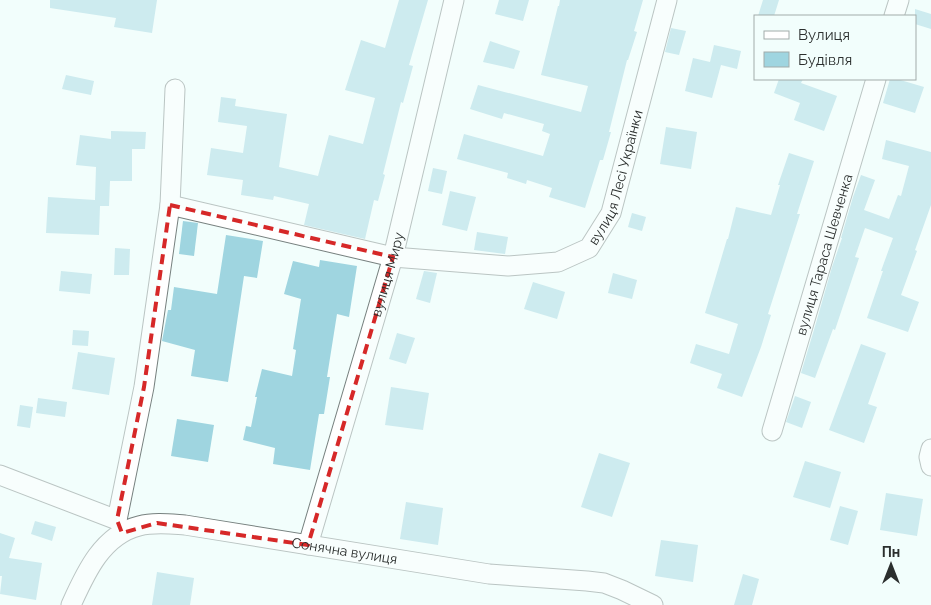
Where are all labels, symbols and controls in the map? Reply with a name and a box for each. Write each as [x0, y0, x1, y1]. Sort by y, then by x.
legend [754, 15, 916, 80]
text: Вулиця [798, 26, 850, 44]
text: Будівля [798, 51, 852, 69]
street label: вулиця Лесі Українки [585, 108, 646, 248]
street label: вулиця Тараса Шевченка [793, 172, 856, 337]
street label: вулиця Миру [368, 230, 407, 318]
street label: Сонячна вулиця [291, 534, 399, 567]
north arrow [866, 540, 916, 590]
text: Пн [882, 544, 900, 560]

